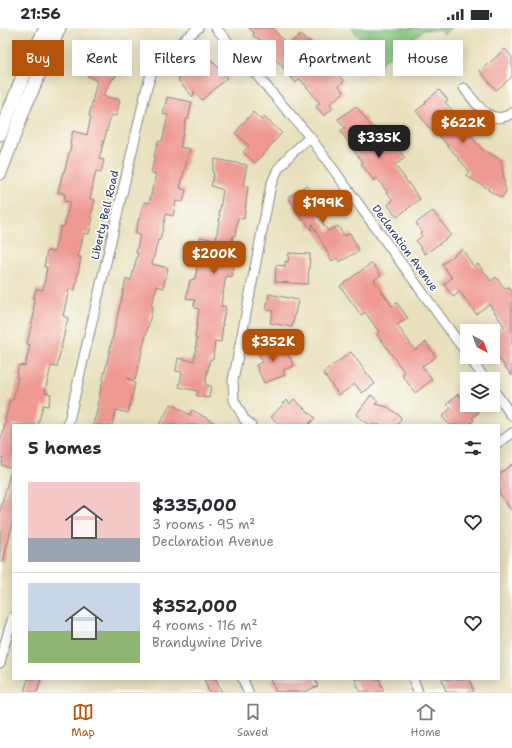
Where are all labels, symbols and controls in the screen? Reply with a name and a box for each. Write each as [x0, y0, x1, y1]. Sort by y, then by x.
text: 21:56 [20, 4, 61, 24]
chip: Buy [12, 40, 64, 76]
chip: Rent [72, 40, 132, 76]
chip: Filters [140, 40, 210, 76]
chip: New [218, 40, 276, 76]
chip: Apartment [284, 40, 385, 76]
chip: House [393, 40, 463, 76]
pin: $622K [435, 110, 491, 144]
text: $622K [441, 114, 485, 131]
pin: $335K [351, 125, 407, 159]
text: $335K [357, 129, 401, 146]
street label: Liberty Bell Road [87, 169, 123, 261]
pin: $199K [295, 190, 351, 224]
text: $199K [302, 194, 344, 211]
street label: Declaration Avenue [369, 202, 441, 294]
pin: $200K [186, 241, 242, 275]
text: $200K [192, 245, 236, 262]
north arrow [460, 324, 500, 364]
map controls [460, 324, 500, 412]
pin: $352K [245, 329, 301, 363]
text: $352K [251, 333, 295, 350]
button: layers [460, 372, 500, 412]
text: 5 homes [28, 437, 101, 459]
icon: filters [462, 437, 484, 459]
text: $335,000 [152, 494, 237, 516]
icon: home [60, 498, 108, 546]
icon: heart [462, 511, 484, 533]
text: 3 rooms · 95 m² [152, 516, 255, 533]
text: Declaration Avenue [152, 533, 274, 550]
text: $352,000 [152, 595, 237, 617]
icon: home [60, 599, 108, 647]
icon: heart [462, 612, 484, 634]
text: 4 rooms · 116 m² [152, 617, 258, 634]
text: Brandywine Drive [152, 634, 263, 651]
tab: Map [71, 701, 95, 740]
tab: Saved [237, 701, 268, 740]
tab: Home [411, 701, 441, 740]

